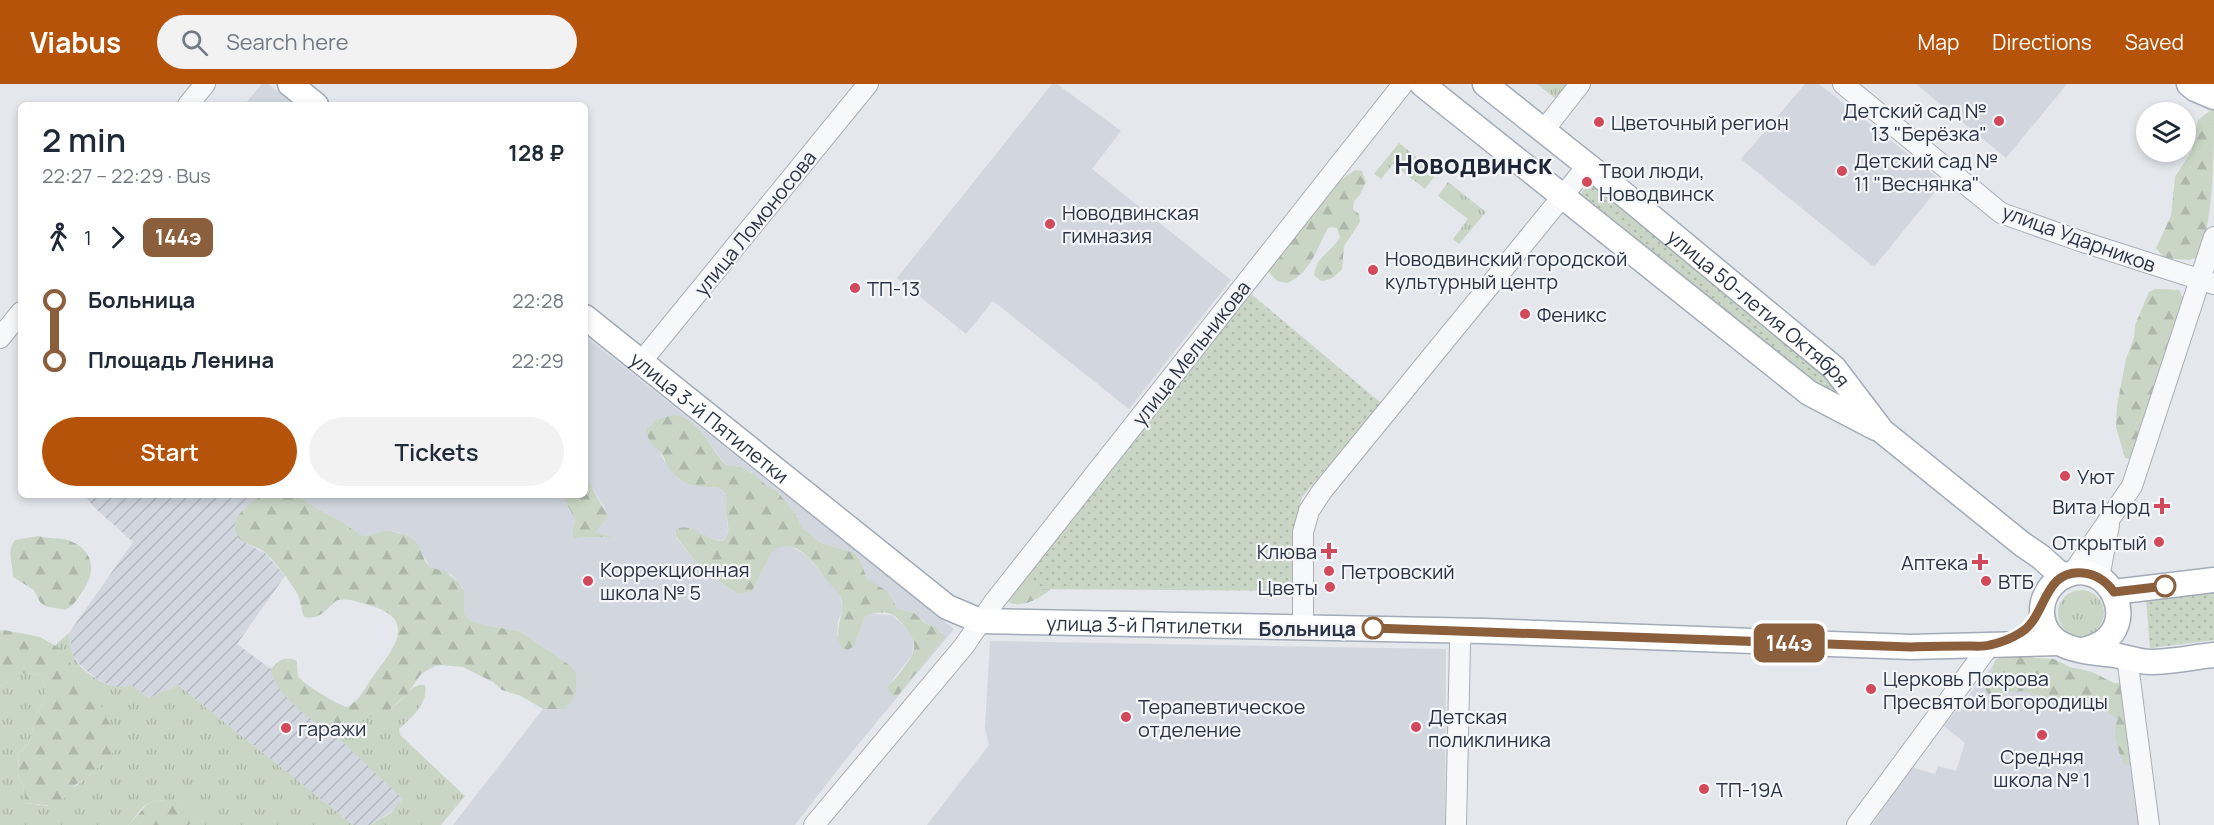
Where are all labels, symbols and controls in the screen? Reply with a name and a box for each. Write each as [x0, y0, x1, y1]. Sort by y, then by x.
search box [157, 15, 577, 69]
text: Viabus [30, 23, 121, 61]
icon: search [178, 26, 211, 59]
text: Search here [226, 27, 349, 57]
text: Map [1918, 28, 1959, 56]
text: Directions [1992, 28, 2092, 56]
text: Saved [2125, 28, 2184, 56]
place label: Детский сад № 13 "Берёзка" [1843, 97, 1987, 147]
map controls [2136, 102, 2196, 162]
button: layers [2136, 102, 2196, 162]
place label: Цветочный регион [1611, 109, 1789, 136]
marker: Детский сад № 13 "Берёзка" [1992, 114, 2006, 128]
marker: Цветочный регион [1592, 115, 1606, 129]
text: 2 min [42, 117, 126, 162]
text: 128 ₽ [508, 138, 564, 168]
street label: улица Ломоносова [688, 145, 822, 301]
district label: Новодвинск [1394, 146, 1553, 182]
place label: Детский сад № 11 "Веснянка" [1854, 147, 1998, 197]
place label: Твои люди, Новодвинск [1599, 157, 1715, 207]
text: 22:27 – 22:29 · Bus [42, 162, 211, 189]
marker: Детский сад № 11 "Веснянка" [1835, 164, 1849, 178]
marker: Твои люди, Новодвинск [1580, 175, 1594, 189]
street label: улица Ударников [1998, 198, 2160, 278]
place label: Новодвинская гимназия [1062, 199, 1199, 249]
marker: Новодвинская гимназия [1043, 217, 1057, 231]
icon: walk [42, 221, 75, 254]
icon: forward [101, 221, 134, 254]
street label: улица 50-летия Октября [1662, 222, 1857, 392]
text: 144э [155, 223, 201, 251]
text: 1 [84, 224, 92, 251]
place label: Новодвинский городской культурный центр [1385, 245, 1627, 295]
marker: Новодвинский городской культурный центр [1366, 263, 1380, 277]
place label: ТП-13 [867, 275, 920, 302]
street label: улица Мельникова [1126, 275, 1256, 431]
marker: ТП-13 [848, 281, 862, 295]
text: Больница [88, 285, 195, 315]
text: 22:28 [512, 287, 564, 314]
place label: Феникс [1537, 301, 1607, 328]
marker: Феникс [1518, 307, 1532, 321]
text: Площадь Ленина [88, 345, 274, 375]
street label: улица 3-й Пятилетки [625, 345, 795, 489]
text: 22:29 [511, 347, 564, 374]
button: Start [42, 417, 297, 486]
button: Tickets [309, 417, 564, 486]
place label: Уют [2077, 463, 2115, 490]
marker: Уют [2058, 469, 2072, 483]
place label: Вита Норд [2052, 493, 2150, 520]
marker: Вита Норд [2155, 499, 2169, 513]
place label: Открытый [2052, 529, 2147, 556]
marker: Открытый [2152, 535, 2166, 549]
place label: Клюва [1257, 538, 1317, 565]
marker: Клюва [1322, 544, 1336, 558]
place label: Аптека [1901, 549, 1968, 576]
marker: Аптека [1973, 555, 1987, 569]
place label: Коррекционная школа № 5 [600, 556, 750, 606]
place label: Петровский [1341, 558, 1455, 585]
marker: Петровский [1322, 564, 1336, 578]
place label: ВТБ [1998, 568, 2034, 595]
marker: Коррекционная школа № 5 [581, 574, 595, 588]
place label: Цветы [1258, 574, 1318, 601]
marker: ВТБ [1979, 574, 1993, 588]
unlabelled marker [2154, 575, 2176, 597]
marker: Цветы [1323, 580, 1337, 594]
street label: улица 3-й Пятилетки [1046, 609, 1243, 640]
place label: Больница [1259, 615, 1356, 642]
marker: Больница [1362, 617, 1384, 639]
line badge: 144э [1747, 624, 1831, 662]
text: 144э [1766, 629, 1812, 657]
place label: Церковь Покрова Пресвятой Богородицы [1883, 665, 2108, 715]
marker: Церковь Покрова Пресвятой Богородицы [1864, 682, 1878, 696]
place label: Терапевтическое отделение [1138, 693, 1305, 743]
place label: Детская поликлиника [1428, 703, 1551, 753]
marker: Терапевтическое отделение [1119, 710, 1133, 724]
place label: гаражи [298, 715, 366, 742]
marker: Детская поликлиника [1409, 720, 1423, 734]
marker: гаражи [279, 721, 293, 735]
marker: Средняя школа № 1 [2035, 728, 2049, 742]
place label: Средняя школа № 1 [1993, 743, 2091, 793]
place label: ТП-19А [1716, 776, 1783, 803]
marker: ТП-19А [1697, 782, 1711, 796]

